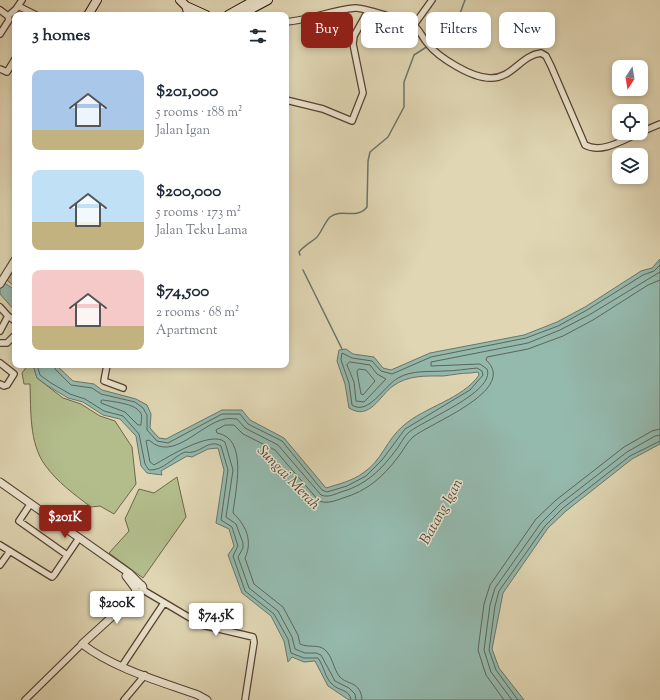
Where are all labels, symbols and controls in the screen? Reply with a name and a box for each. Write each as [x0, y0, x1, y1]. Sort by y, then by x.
chip: Buy [301, 12, 353, 48]
chip: Rent [361, 12, 418, 48]
chip: Filters [426, 12, 491, 48]
chip: New [499, 12, 555, 48]
text: 3 homes [32, 24, 90, 48]
icon: filters [247, 25, 269, 47]
north arrow [612, 60, 648, 96]
map controls [612, 60, 648, 184]
text: $201,000 [156, 80, 218, 104]
icon: home [64, 86, 112, 134]
text: 5 rooms · 188 m² [156, 104, 242, 122]
button: locate [612, 104, 648, 140]
text: Jalan Igan [156, 122, 210, 140]
button: layers [612, 148, 648, 184]
text: $200,000 [156, 180, 221, 204]
icon: home [64, 186, 112, 234]
text: 5 rooms · 173 m² [156, 204, 241, 222]
text: Jalan Teku Lama [156, 222, 248, 240]
text: $74,500 [156, 280, 209, 304]
icon: home [64, 286, 112, 334]
text: 2 rooms · 68 m² [156, 304, 240, 322]
text: Apartment [156, 322, 217, 340]
water label: Sungai Merah [252, 441, 325, 516]
water label: Batang Igan [415, 475, 469, 549]
pin: $201K [37, 505, 93, 539]
text: $201K [48, 509, 82, 527]
pin: $200K [89, 591, 145, 625]
text: $200K [99, 595, 135, 613]
pin: $74.5K [183, 603, 249, 637]
text: $74.5K [198, 607, 234, 625]

